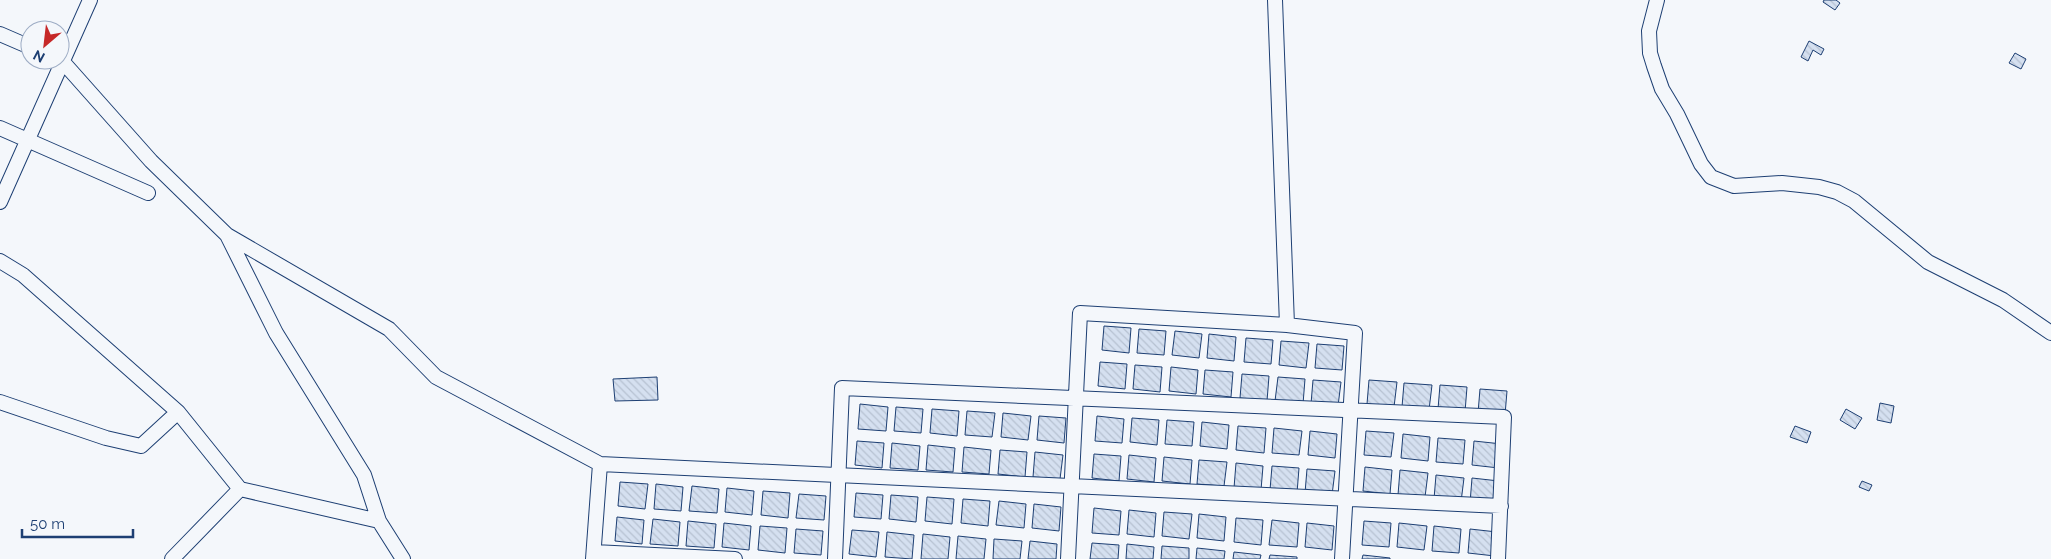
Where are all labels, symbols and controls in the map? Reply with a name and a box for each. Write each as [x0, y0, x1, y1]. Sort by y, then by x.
north arrow [20, 20, 70, 70]
text: N [30, 47, 47, 66]
scale bar [22, 506, 134, 538]
text: 50 m [30, 515, 65, 533]

